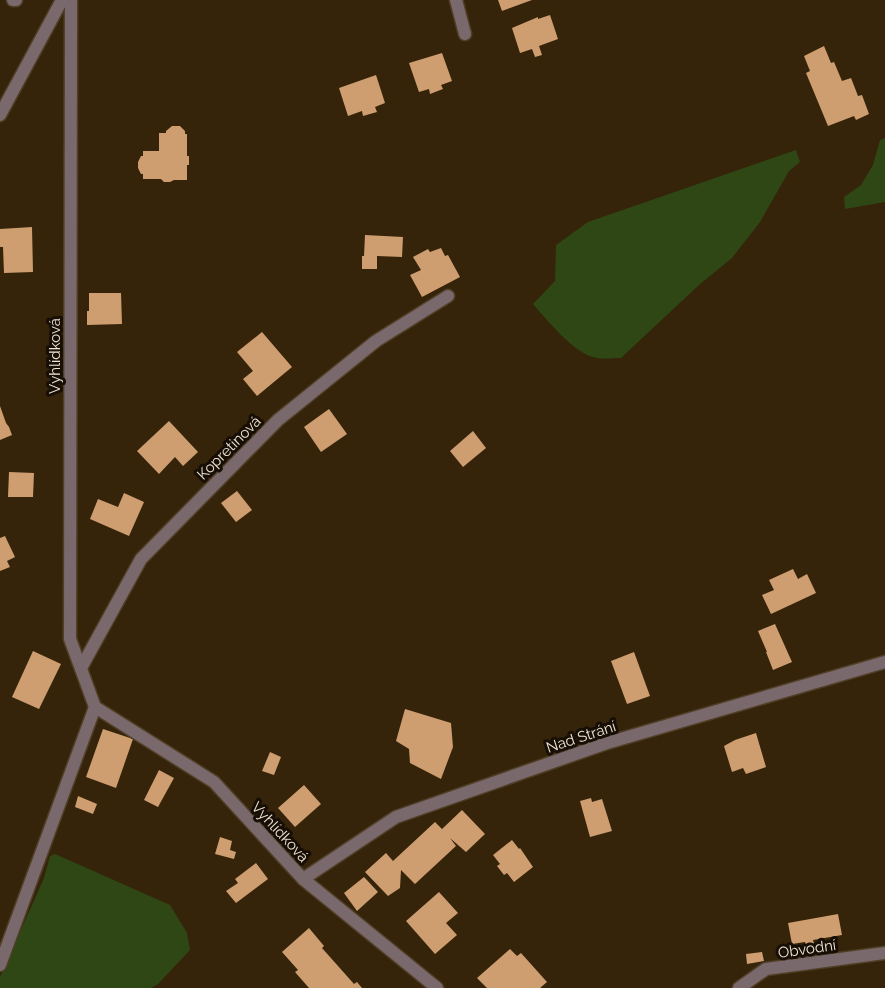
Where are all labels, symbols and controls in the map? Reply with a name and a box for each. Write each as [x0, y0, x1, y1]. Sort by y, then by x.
street label: Vyhlídková [46, 318, 64, 394]
street label: Kopretinová [193, 412, 265, 484]
street label: Nad Strání [544, 717, 619, 757]
street label: Vyhlídková [248, 798, 312, 866]
street label: Obvodní [777, 936, 838, 962]

